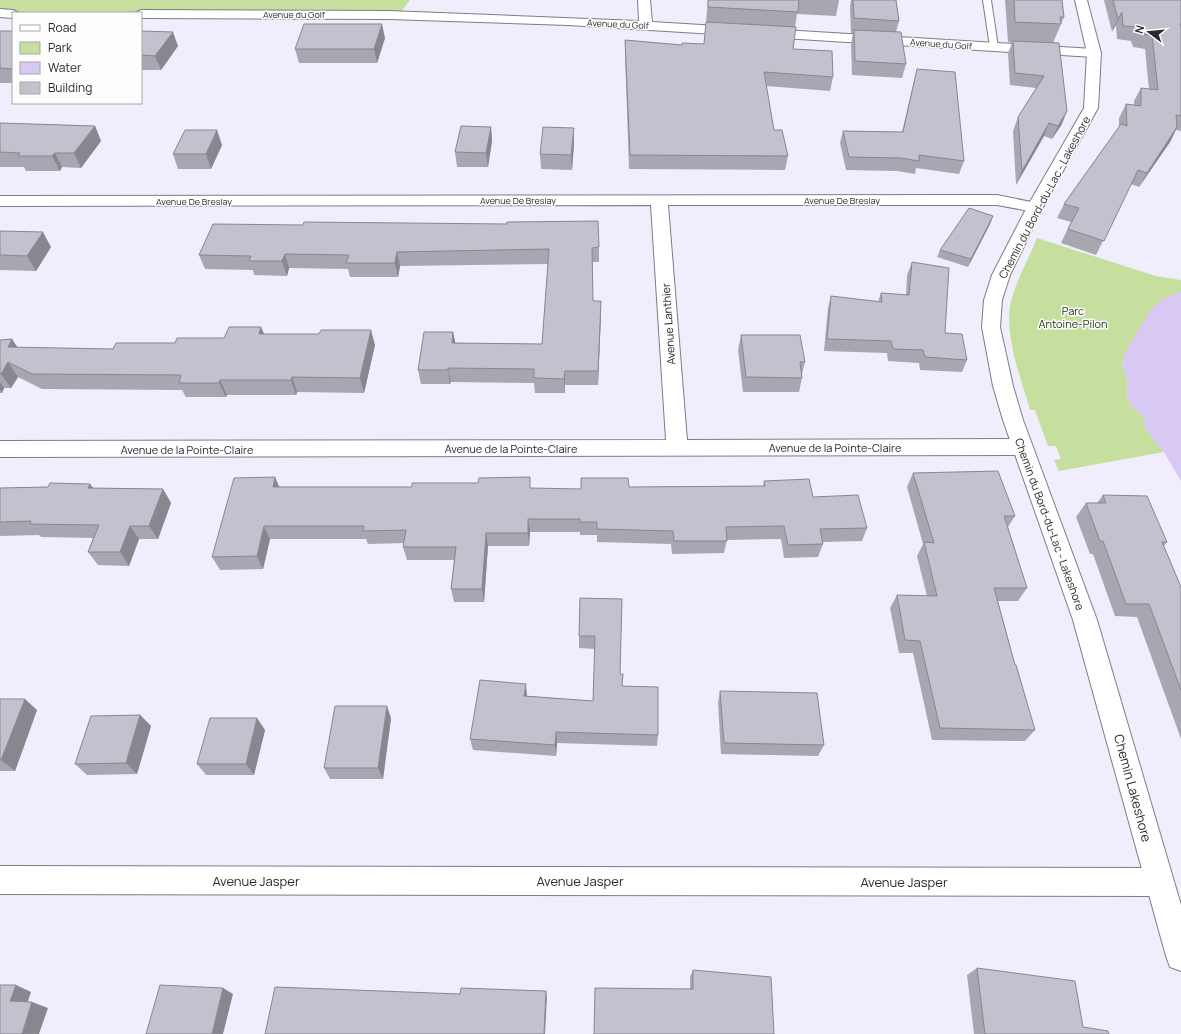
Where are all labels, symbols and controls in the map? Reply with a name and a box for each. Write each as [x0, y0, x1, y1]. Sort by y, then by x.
street label: Avenue du Golf [263, 8, 326, 21]
legend [12, 12, 142, 104]
north arrow [1129, 12, 1169, 52]
street label: Avenue du Golf [587, 16, 650, 32]
text: Road [48, 19, 76, 36]
text: N [1131, 23, 1147, 35]
street label: Avenue du Golf [910, 35, 973, 53]
text: Park [48, 39, 73, 56]
text: Water [48, 59, 82, 76]
text: Building [48, 79, 92, 96]
street label: Chemin du Bord-du-Lac - Lakeshore [995, 113, 1094, 281]
street label: Avenue De Breslay [480, 194, 556, 207]
street label: Avenue De Breslay [804, 194, 880, 207]
street label: Avenue De Breslay [156, 195, 232, 208]
street label: Avenue Lanthier [658, 283, 678, 365]
park label: Parc Antoine-Pilon [1038, 303, 1108, 331]
street label: Chemin du Bord-du-Lac - Lakeshore [1012, 436, 1088, 613]
street label: Avenue de la Pointe-Claire [769, 440, 902, 455]
street label: Avenue de la Pointe-Claire [445, 441, 578, 456]
street label: Avenue de la Pointe-Claire [121, 442, 254, 457]
street label: Chemin Lakeshore [1110, 732, 1156, 844]
street label: Avenue Jasper [212, 872, 300, 890]
street label: Avenue Jasper [536, 872, 624, 890]
street label: Avenue Jasper [860, 873, 948, 891]

